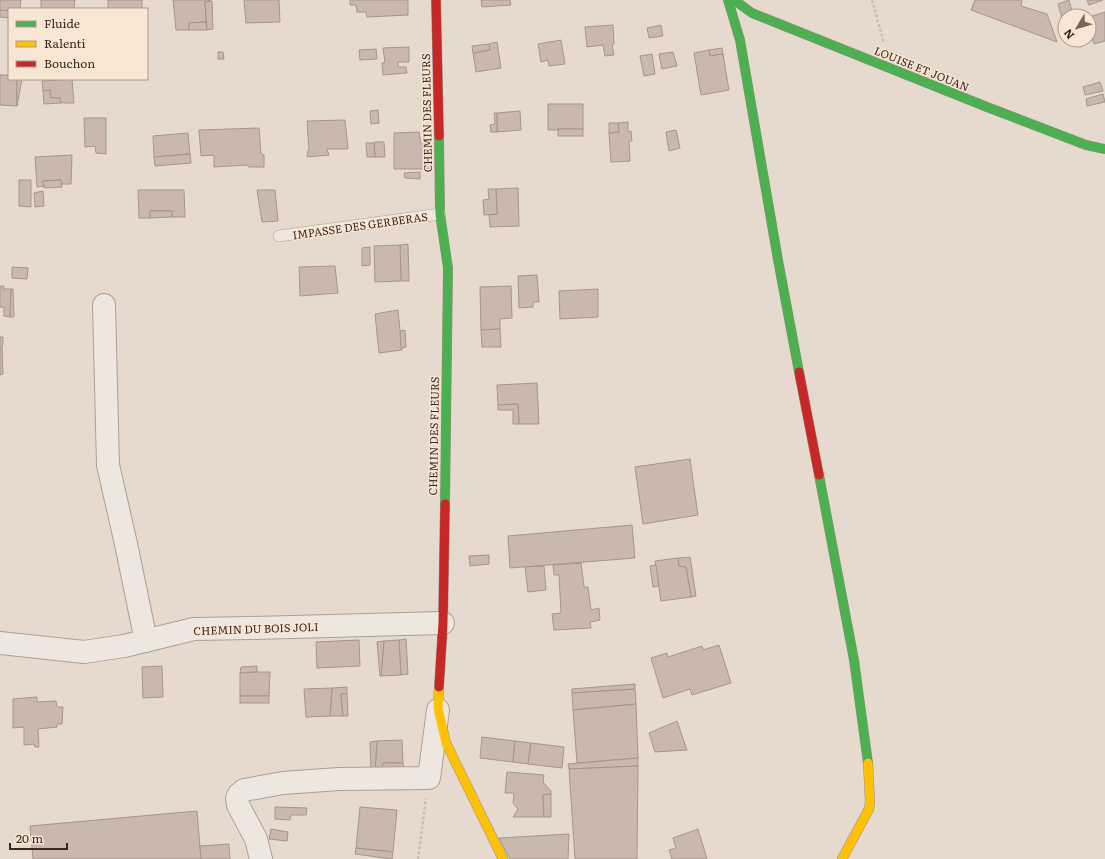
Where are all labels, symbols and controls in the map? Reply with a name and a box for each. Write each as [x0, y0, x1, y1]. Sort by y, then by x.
legend [8, 8, 148, 80]
north arrow [1057, 8, 1097, 48]
text: Fluide [44, 14, 80, 32]
text: N [1059, 26, 1077, 43]
text: Ralenti [44, 34, 85, 52]
street label: LOUISE ET JOUAN [872, 42, 972, 94]
street label: CHEMIN DES FLEURS [417, 53, 435, 173]
text: Bouchon [44, 54, 95, 72]
street label: IMPASSE DES GERBERAS [291, 208, 429, 242]
street label: CHEMIN DES FLEURS [424, 376, 442, 496]
street label: CHEMIN DU BOIS JOLI [193, 618, 319, 638]
scale bar [10, 825, 67, 851]
text: 20 m [16, 829, 43, 847]

